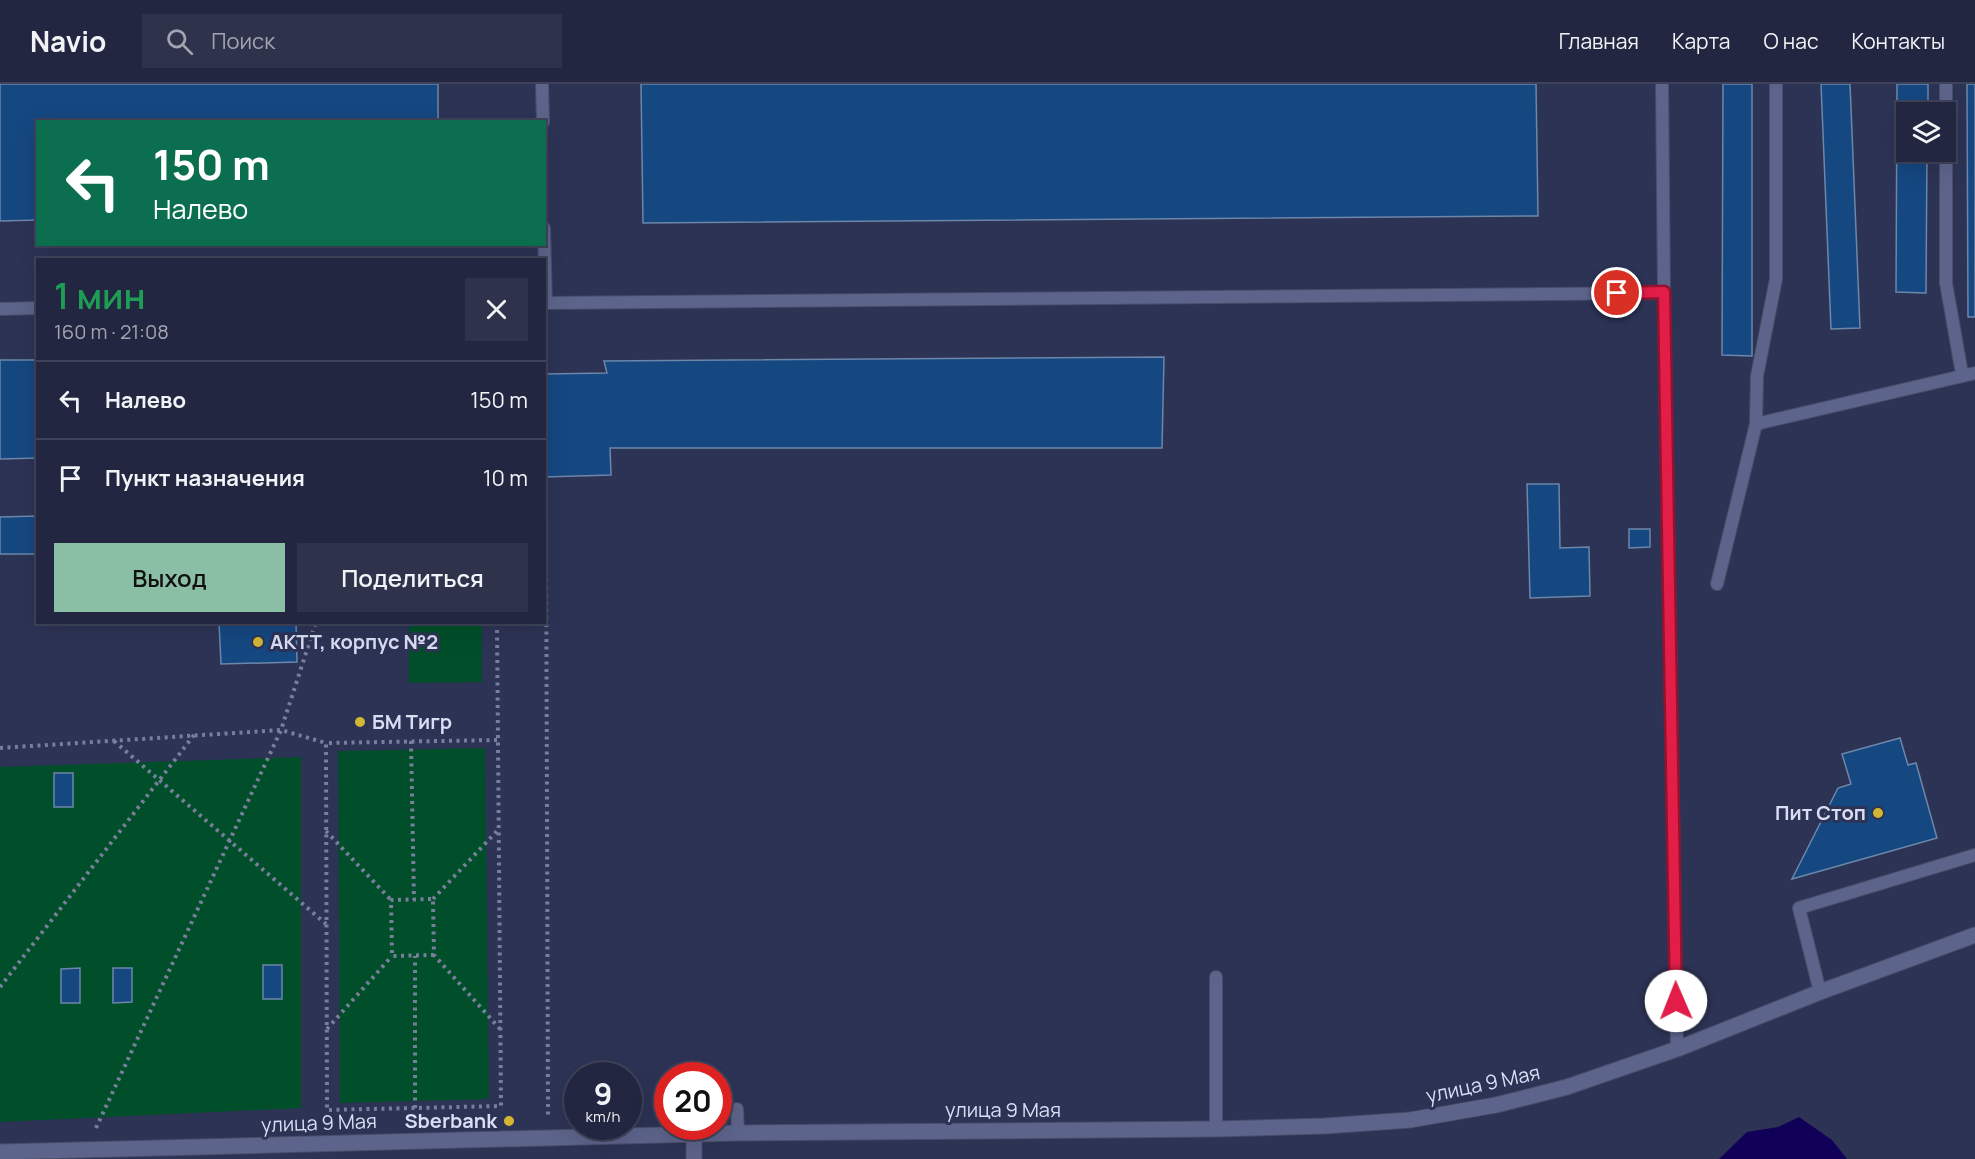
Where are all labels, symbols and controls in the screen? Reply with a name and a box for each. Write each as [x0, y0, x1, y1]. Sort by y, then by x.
search box [142, 14, 562, 68]
text: Navio [30, 22, 106, 60]
icon: search [163, 25, 196, 58]
text: Поиск [211, 26, 275, 56]
text: Главная [1559, 27, 1639, 55]
text: Карта [1672, 27, 1730, 55]
text: О нас [1763, 27, 1819, 55]
text: Контакты [1852, 27, 1945, 55]
map controls [1896, 102, 1956, 162]
button: layers [1896, 102, 1956, 162]
text: 150 m [153, 135, 270, 193]
icon: left [54, 144, 132, 222]
text: Налево [153, 190, 248, 227]
pin [1591, 267, 1642, 318]
text: 1 мин [54, 271, 146, 320]
icon: arrive [1600, 276, 1633, 309]
button: close [465, 278, 528, 341]
text: 160 m · 21:08 [54, 318, 169, 345]
icon: left [54, 384, 87, 417]
text: Налево [105, 385, 186, 415]
text: 150 m [470, 385, 528, 415]
icon: arrive [54, 462, 87, 495]
text: Пункт назначения [105, 463, 305, 493]
text: 10 m [483, 463, 528, 493]
button: Выход [54, 543, 285, 612]
button: Поделиться [297, 543, 528, 612]
place label: АКТТ, корпус №2 [270, 628, 438, 655]
marker: АКТТ, корпус №2 [251, 635, 265, 649]
place label: БМ Тигр [372, 708, 452, 735]
marker: БМ Тигр [353, 715, 367, 729]
place label: Пит Стоп [1775, 799, 1866, 826]
marker: Пит Стоп [1871, 806, 1885, 820]
position arrow [1644, 969, 1708, 1033]
street label: улица 9 Мая [1423, 1058, 1542, 1109]
speed limit sign: 20 [654, 1062, 732, 1140]
text: 9 [594, 1073, 612, 1114]
street label: улица 9 Мая [945, 1096, 1061, 1123]
text: km/h [586, 1106, 620, 1127]
street label: улица 9 Мая [261, 1107, 377, 1138]
place label: Sberbank [404, 1107, 498, 1134]
marker: Sberbank [502, 1114, 516, 1128]

